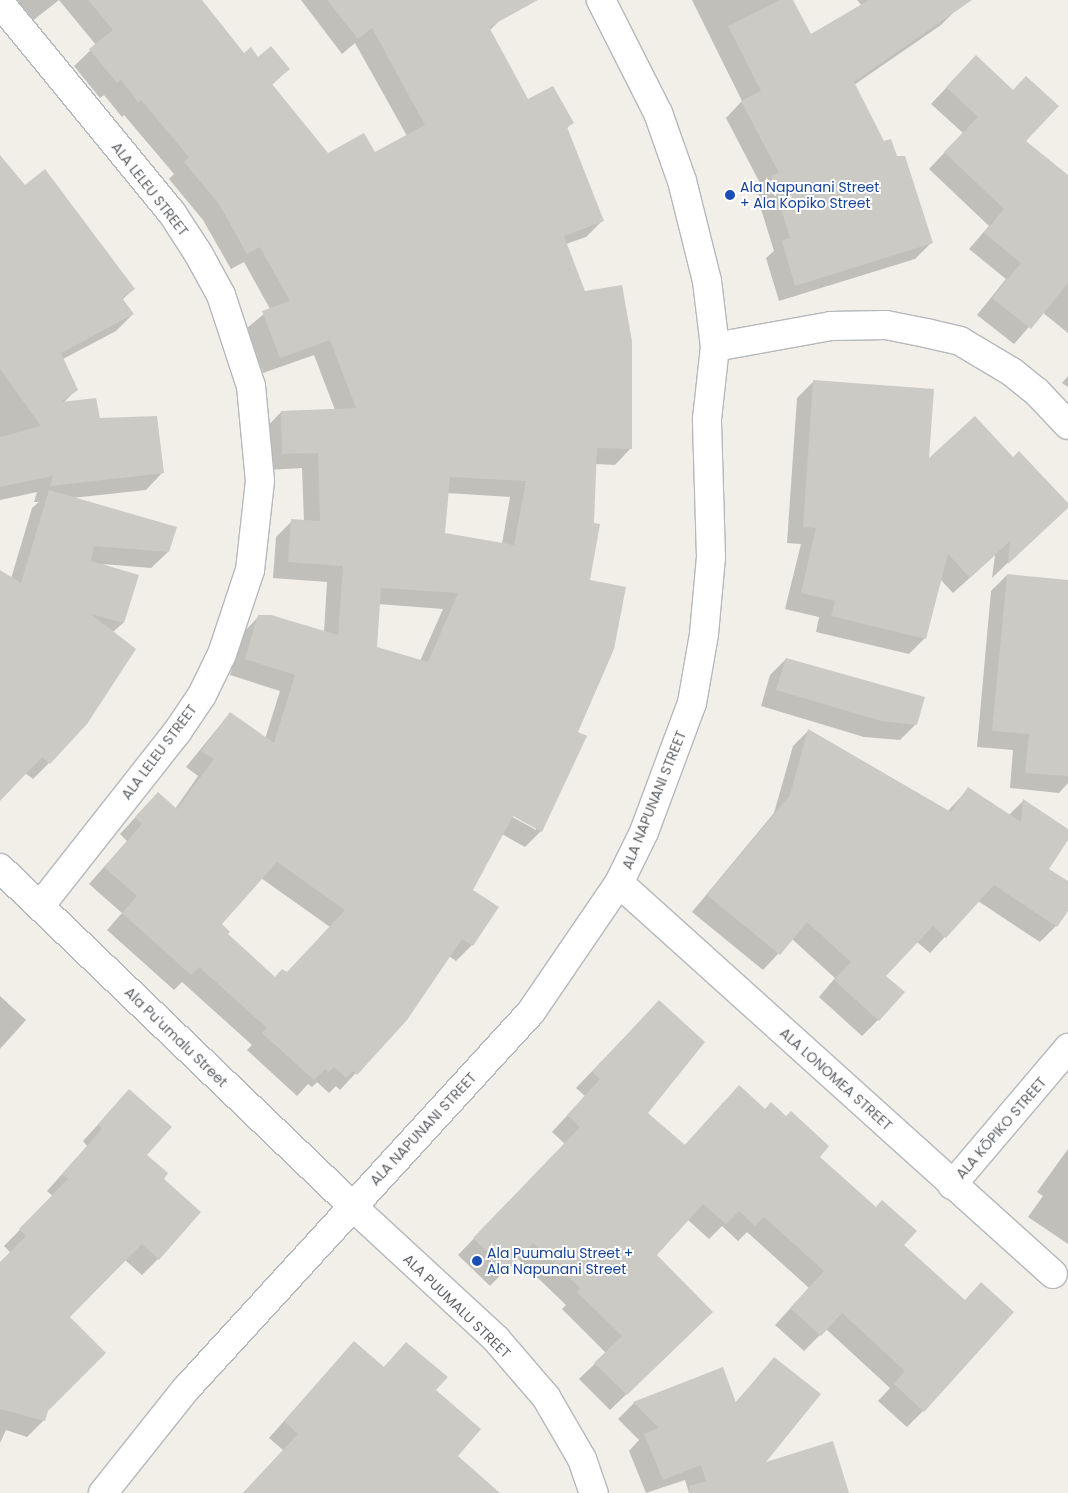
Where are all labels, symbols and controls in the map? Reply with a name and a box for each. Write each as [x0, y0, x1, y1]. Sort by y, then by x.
street label: ALA LELEU STREET [108, 139, 192, 239]
place label: Ala Napunani Street + Ala Kopiko Street [740, 179, 879, 212]
marker: Ala Napunani Street + Ala Kopiko Street [724, 189, 736, 201]
street label: ALA LELEU STREET [118, 701, 200, 803]
street label: ALA NAPUNANI STREET [618, 728, 690, 872]
street label: Ala Puʻumalu Street [121, 984, 231, 1090]
street label: ALA LONOMEA STREET [776, 1024, 896, 1134]
street label: ALA NAPUNANI STREET [366, 1069, 480, 1189]
street label: ALA KŌPIKO STREET [952, 1074, 1050, 1182]
place label: Ala Puumalu Street + Ala Napunani Street [487, 1245, 633, 1278]
street label: ALA PUUMALU STREET [400, 1250, 514, 1362]
marker: Ala Puumalu Street + Ala Napunani Street [471, 1255, 483, 1267]

